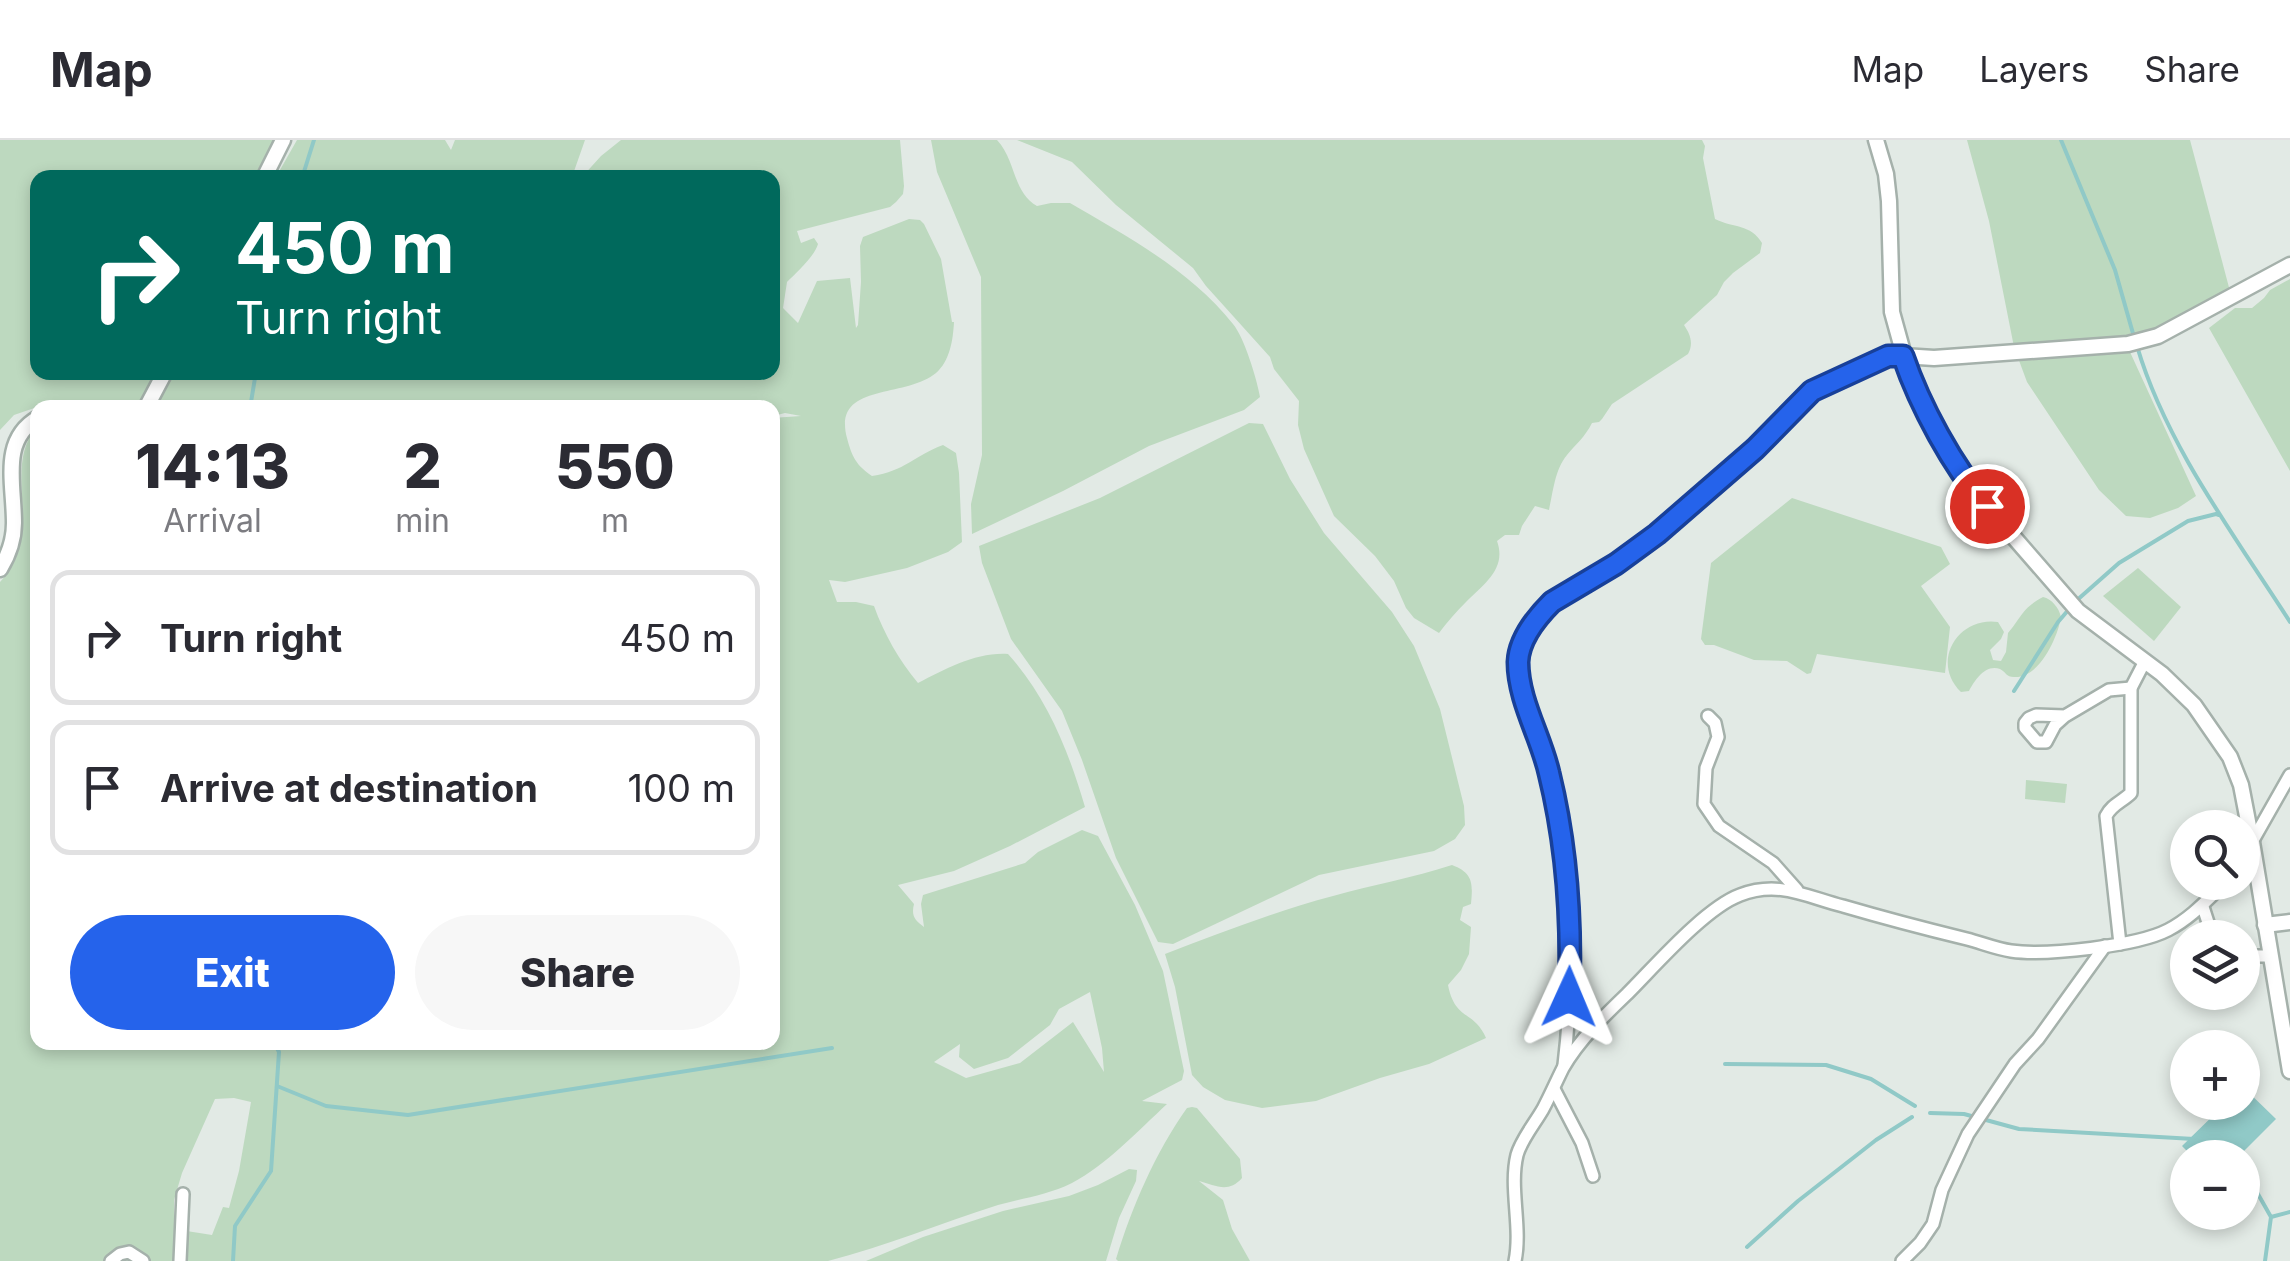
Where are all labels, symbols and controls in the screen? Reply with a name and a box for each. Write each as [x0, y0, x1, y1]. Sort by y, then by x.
text: Map [50, 40, 153, 99]
text: Map [1852, 48, 1924, 90]
text: Layers [1979, 48, 2089, 90]
text: Share [2144, 48, 2240, 90]
text: 450 m [235, 205, 455, 290]
icon: right [70, 210, 200, 340]
text: Turn right [235, 290, 442, 345]
text: 14:13 [135, 430, 290, 502]
text: 2 [403, 430, 442, 502]
text: 550 [555, 430, 675, 502]
pin [1945, 464, 2030, 549]
icon: arrive [1960, 479, 2015, 534]
text: Arrival [163, 501, 262, 540]
text: min [395, 501, 450, 540]
text: m [601, 501, 629, 540]
icon: right [75, 610, 130, 665]
text: Turn right [160, 615, 342, 661]
text: 450 m [619, 615, 735, 661]
icon: arrive [75, 760, 130, 815]
text: Arrive at destination [160, 765, 538, 811]
text: 100 m [628, 765, 735, 811]
map controls [2170, 810, 2260, 1230]
button: search [2170, 810, 2260, 900]
button: Exit [70, 915, 395, 1030]
button: Share [415, 915, 740, 1030]
button: layers [2170, 920, 2260, 1010]
position arrow [1517, 945, 1621, 1049]
button: + [2170, 1030, 2260, 1120]
button: − [2170, 1140, 2260, 1230]

